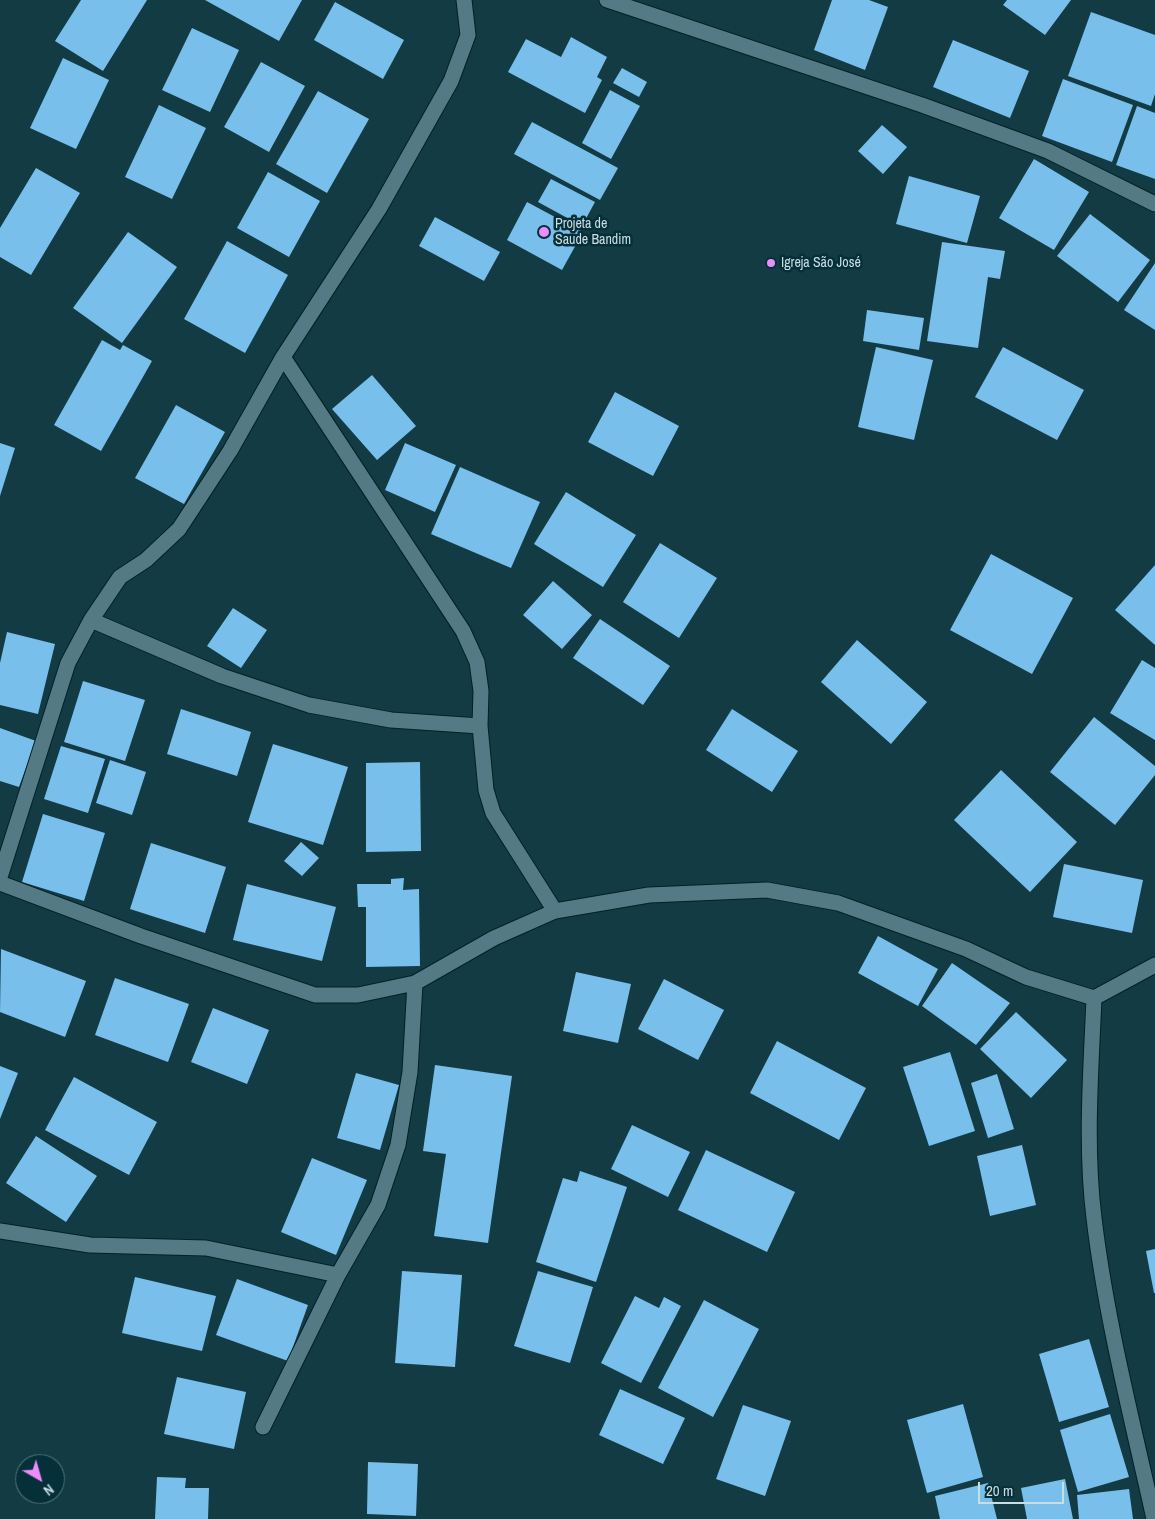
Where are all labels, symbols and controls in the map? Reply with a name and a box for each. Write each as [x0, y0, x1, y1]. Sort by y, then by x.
place label: Projeta de Saude Bandim [555, 216, 631, 248]
marker: Projeta de Saude Bandim [537, 225, 551, 239]
place label: Igreja São José [781, 255, 861, 271]
marker: Igreja São José [765, 257, 777, 269]
north arrow [15, 1454, 65, 1504]
scale bar [980, 1472, 1066, 1504]
text: N [40, 1480, 57, 1500]
text: 20 m [986, 1480, 1013, 1501]

